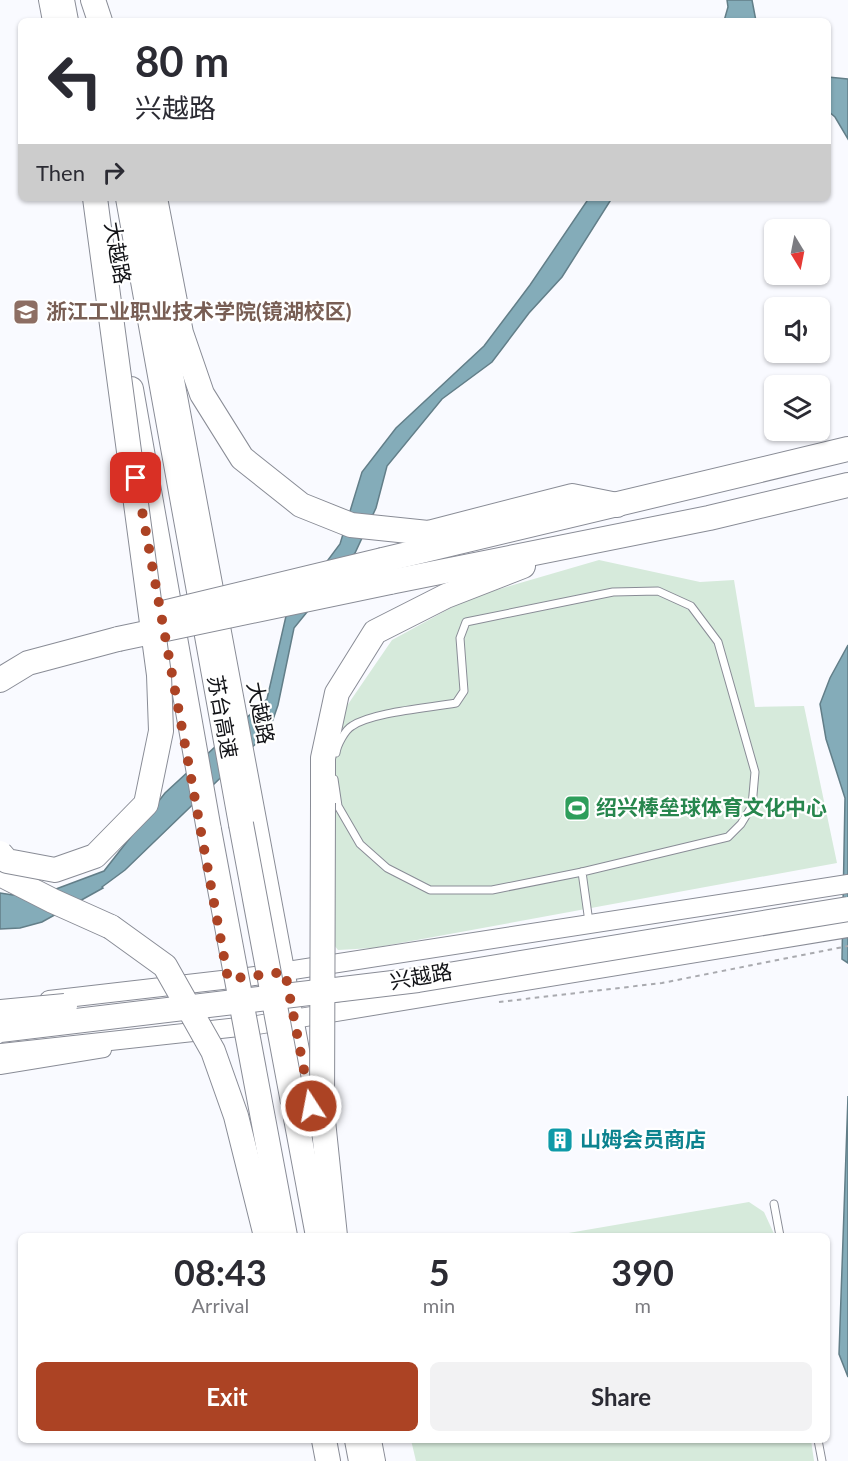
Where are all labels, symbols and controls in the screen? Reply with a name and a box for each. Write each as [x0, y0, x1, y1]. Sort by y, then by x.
text: 80 m [135, 36, 229, 86]
icon: left [36, 42, 114, 120]
text: 兴越路 [135, 91, 216, 124]
icon: right [97, 156, 130, 189]
text: Then [36, 159, 85, 186]
north arrow [764, 219, 830, 285]
map controls [764, 219, 830, 441]
street label: 大越路 [101, 220, 136, 286]
school or university icon: 浙江工业职业技术学院(镜湖校区) [11, 297, 41, 327]
button: sound [764, 297, 830, 363]
place label: 浙江工业职业技术学院(镜湖校区) [46, 298, 352, 323]
button: layers [764, 375, 830, 441]
pin [110, 452, 161, 503]
icon: arrive [119, 461, 152, 494]
street label: 苏台高速 [204, 673, 243, 760]
street label: 大越路 [243, 679, 280, 746]
sports icon: 绍兴棒垒球体育文化中心 [562, 793, 592, 823]
place label: 绍兴棒垒球体育文化中心 [596, 794, 827, 819]
street label: 兴越路 [388, 958, 454, 993]
position arrow [279, 1074, 343, 1138]
building icon: 山姆会员商店 [545, 1125, 575, 1155]
place label: 山姆会员商店 [580, 1126, 706, 1151]
text: 08:43 [174, 1250, 267, 1294]
text: 5 [429, 1250, 450, 1294]
text: 390 [611, 1250, 674, 1294]
text: Arrival [192, 1293, 249, 1317]
text: min [423, 1293, 455, 1317]
text: m [634, 1293, 651, 1317]
button: Exit [36, 1362, 418, 1431]
button: Share [430, 1362, 812, 1431]

